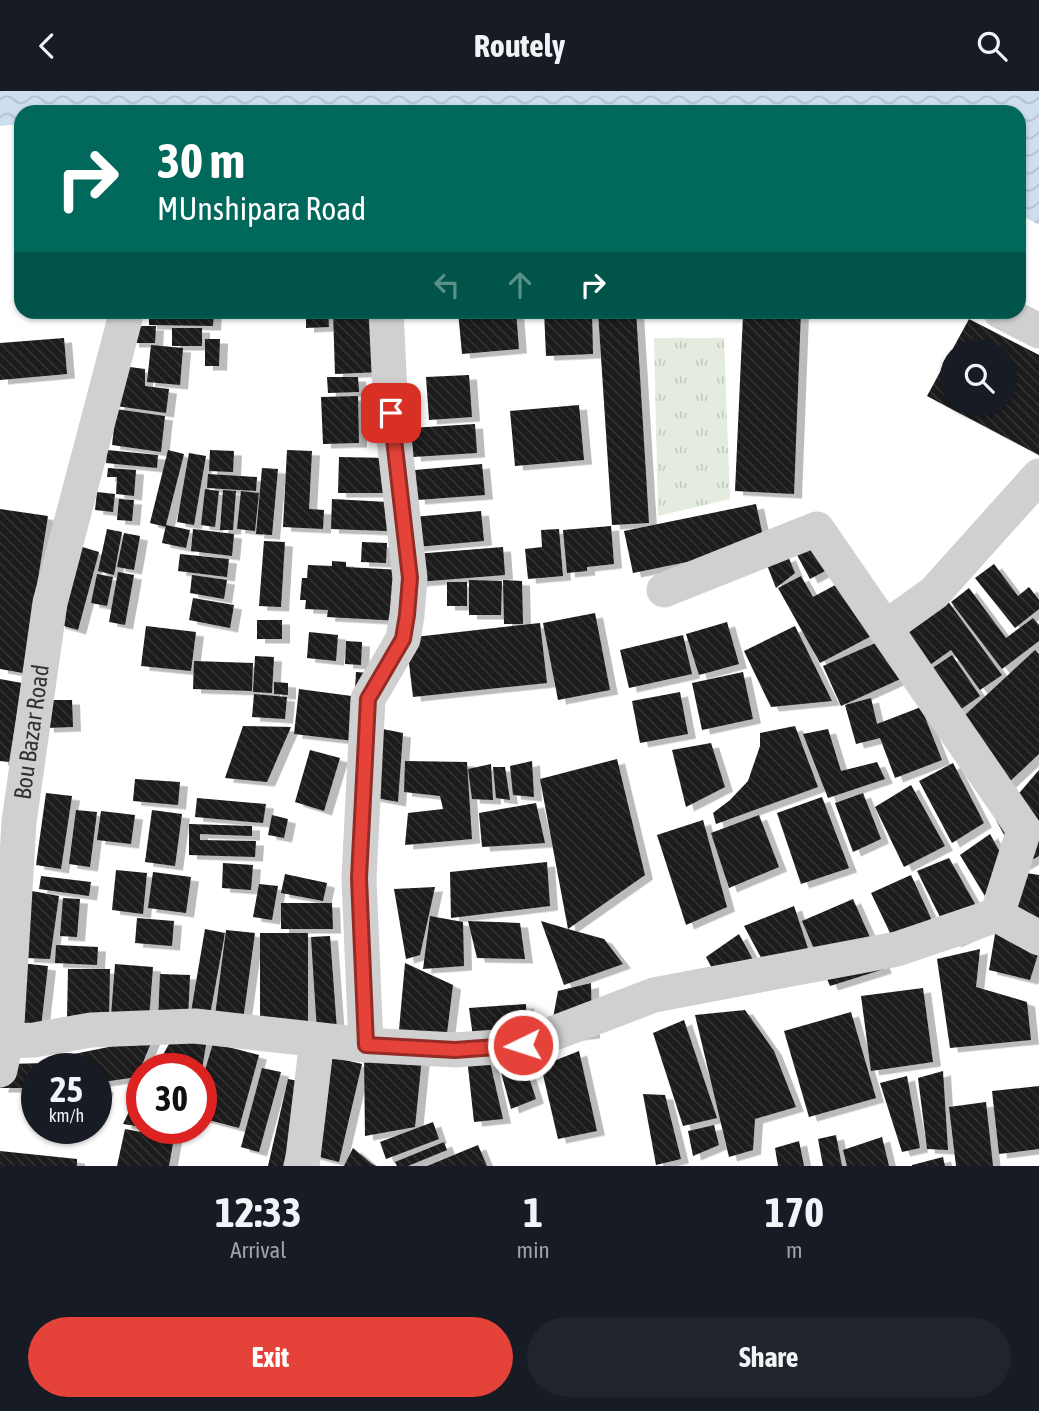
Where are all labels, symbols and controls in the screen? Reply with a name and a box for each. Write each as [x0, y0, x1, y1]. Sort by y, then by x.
icon: back [28, 27, 66, 65]
text: Routely [474, 27, 565, 64]
icon: search [973, 27, 1011, 65]
text: 30 m [157, 132, 245, 188]
icon: right [42, 133, 133, 224]
text: MUnshipara Road [157, 190, 366, 227]
icon: left [428, 266, 466, 304]
icon: ahead [501, 266, 539, 304]
icon: right [574, 266, 612, 304]
map controls [940, 339, 1017, 416]
button: search [940, 339, 1017, 416]
pin [361, 383, 421, 443]
icon: arrive [372, 394, 410, 432]
street label: Bou Bazar Road [8, 663, 54, 801]
position arrow [486, 1008, 560, 1082]
speed limit sign: 30 [126, 1053, 217, 1144]
text: 25 [50, 1069, 83, 1109]
text: km/h [49, 1105, 84, 1126]
text: 12:33 [215, 1188, 302, 1236]
text: 1 [523, 1188, 543, 1236]
text: 170 [765, 1188, 824, 1236]
text: Arrival [230, 1237, 286, 1263]
text: min [517, 1237, 550, 1263]
text: m [786, 1237, 803, 1263]
button: Exit [28, 1317, 513, 1397]
button: Share [527, 1317, 1011, 1397]

